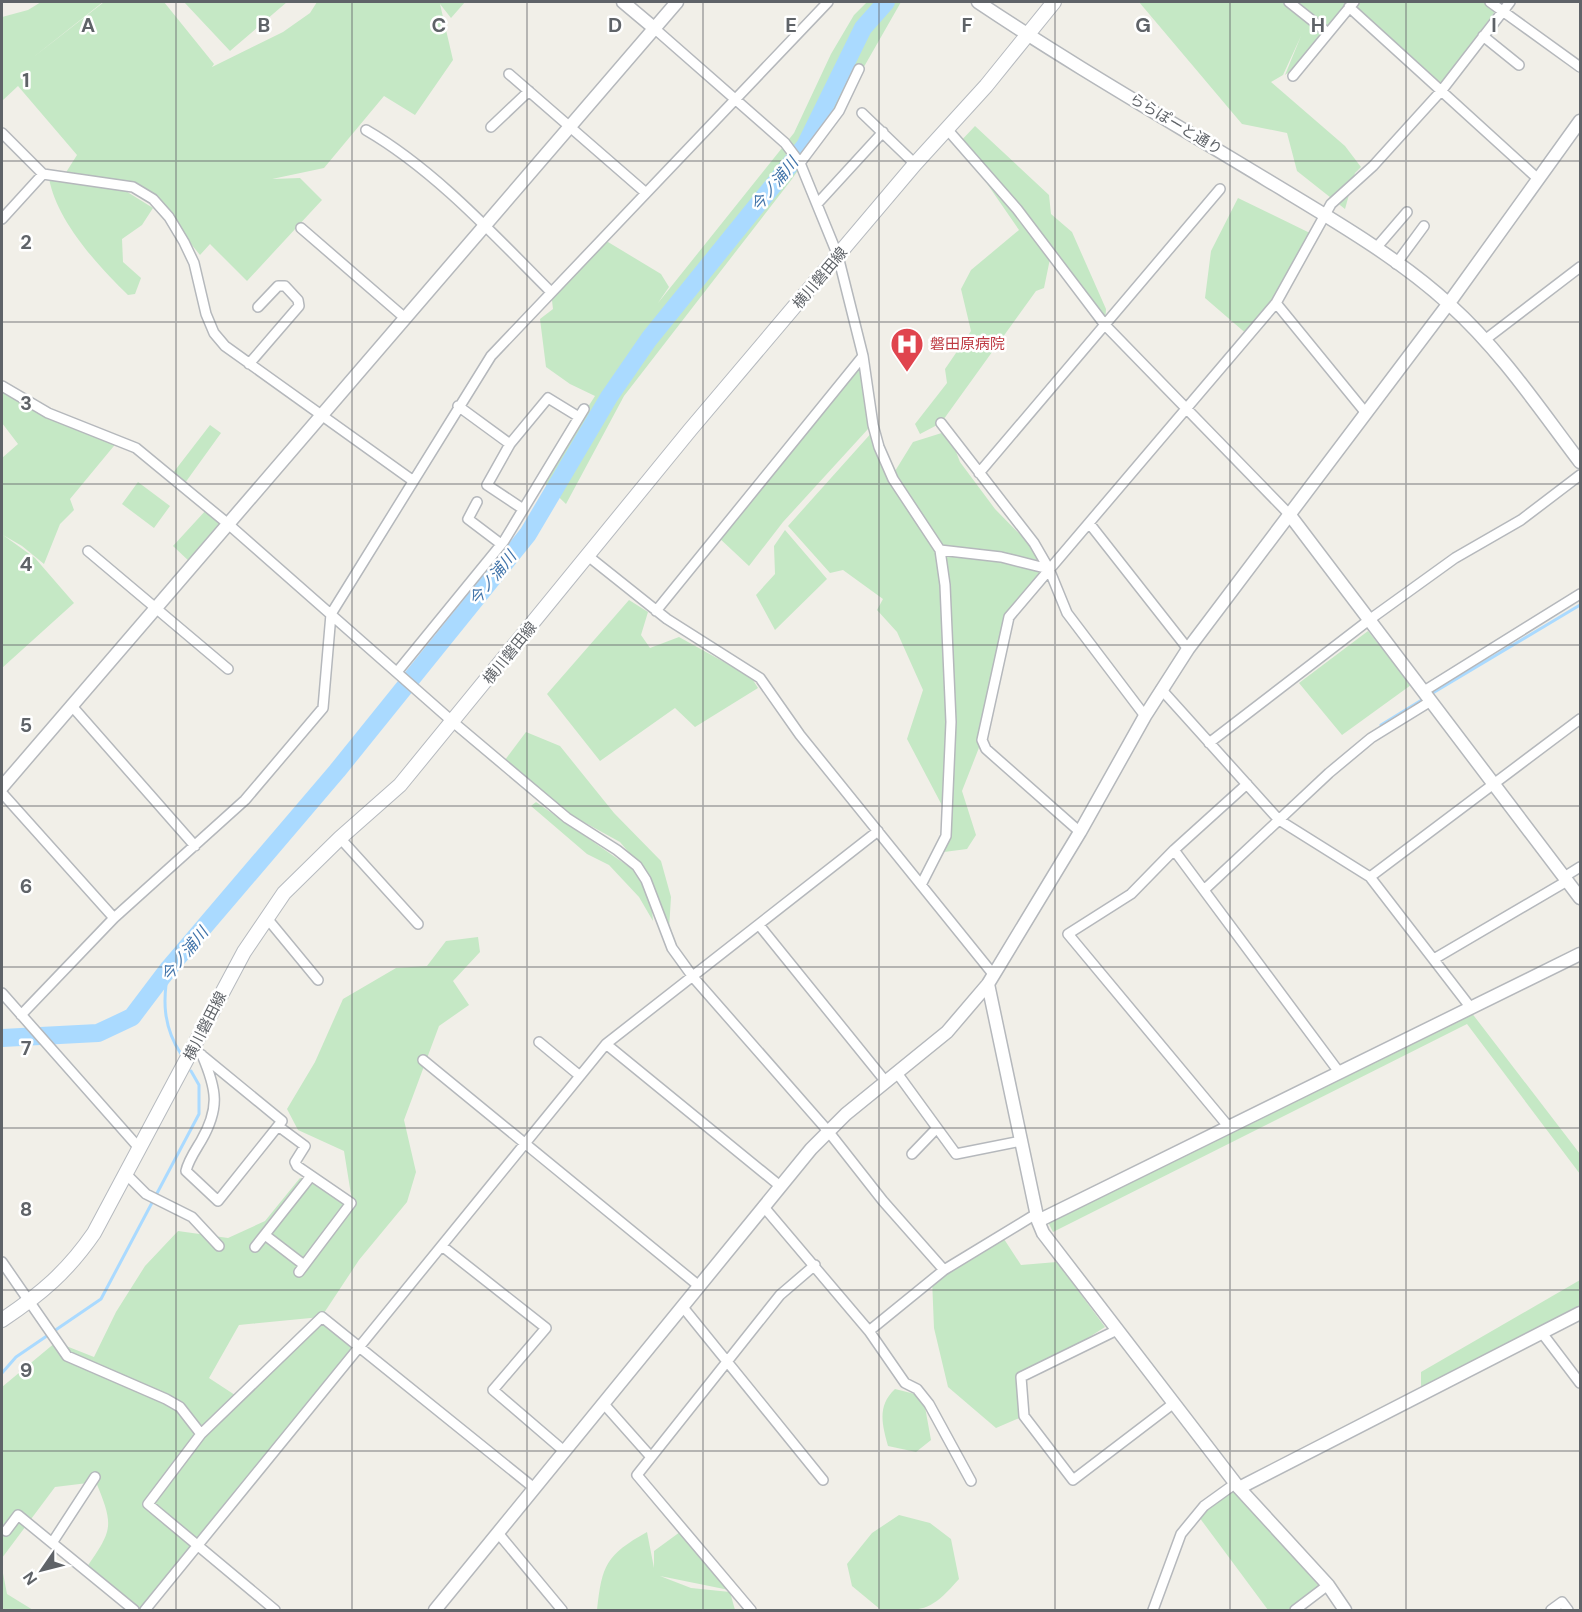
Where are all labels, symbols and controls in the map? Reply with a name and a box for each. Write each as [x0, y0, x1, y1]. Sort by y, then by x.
text: A [81, 12, 95, 38]
text: B [258, 12, 270, 38]
text: C [432, 12, 446, 38]
text: D [608, 12, 622, 38]
text: E [785, 12, 797, 38]
text: F [961, 12, 973, 38]
text: G [1135, 12, 1151, 38]
text: H [1311, 12, 1325, 38]
text: I [1491, 12, 1497, 38]
text: 1 [22, 67, 30, 93]
street label: ららぽーと通り [1126, 88, 1226, 160]
water label: 今ノ浦川 [746, 151, 804, 216]
text: 2 [20, 229, 32, 255]
street label: 横川磐田線 [788, 243, 852, 313]
hospital icon: 磐田原病院 [889, 326, 925, 373]
place label: 磐田原病院 [930, 334, 1005, 354]
text: 3 [20, 390, 32, 416]
water label: 今ノ浦川 [464, 545, 522, 610]
text: 4 [20, 551, 33, 577]
street label: 横川磐田線 [479, 618, 541, 688]
text: 5 [20, 712, 32, 738]
text: 6 [20, 873, 32, 899]
water label: 今ノ浦川 [156, 921, 214, 986]
street label: 横川磐田線 [179, 988, 231, 1064]
text: 7 [21, 1035, 32, 1061]
text: 8 [20, 1196, 32, 1222]
text: 9 [20, 1357, 32, 1383]
north arrow [12, 1540, 72, 1600]
text: N [18, 1568, 42, 1589]

